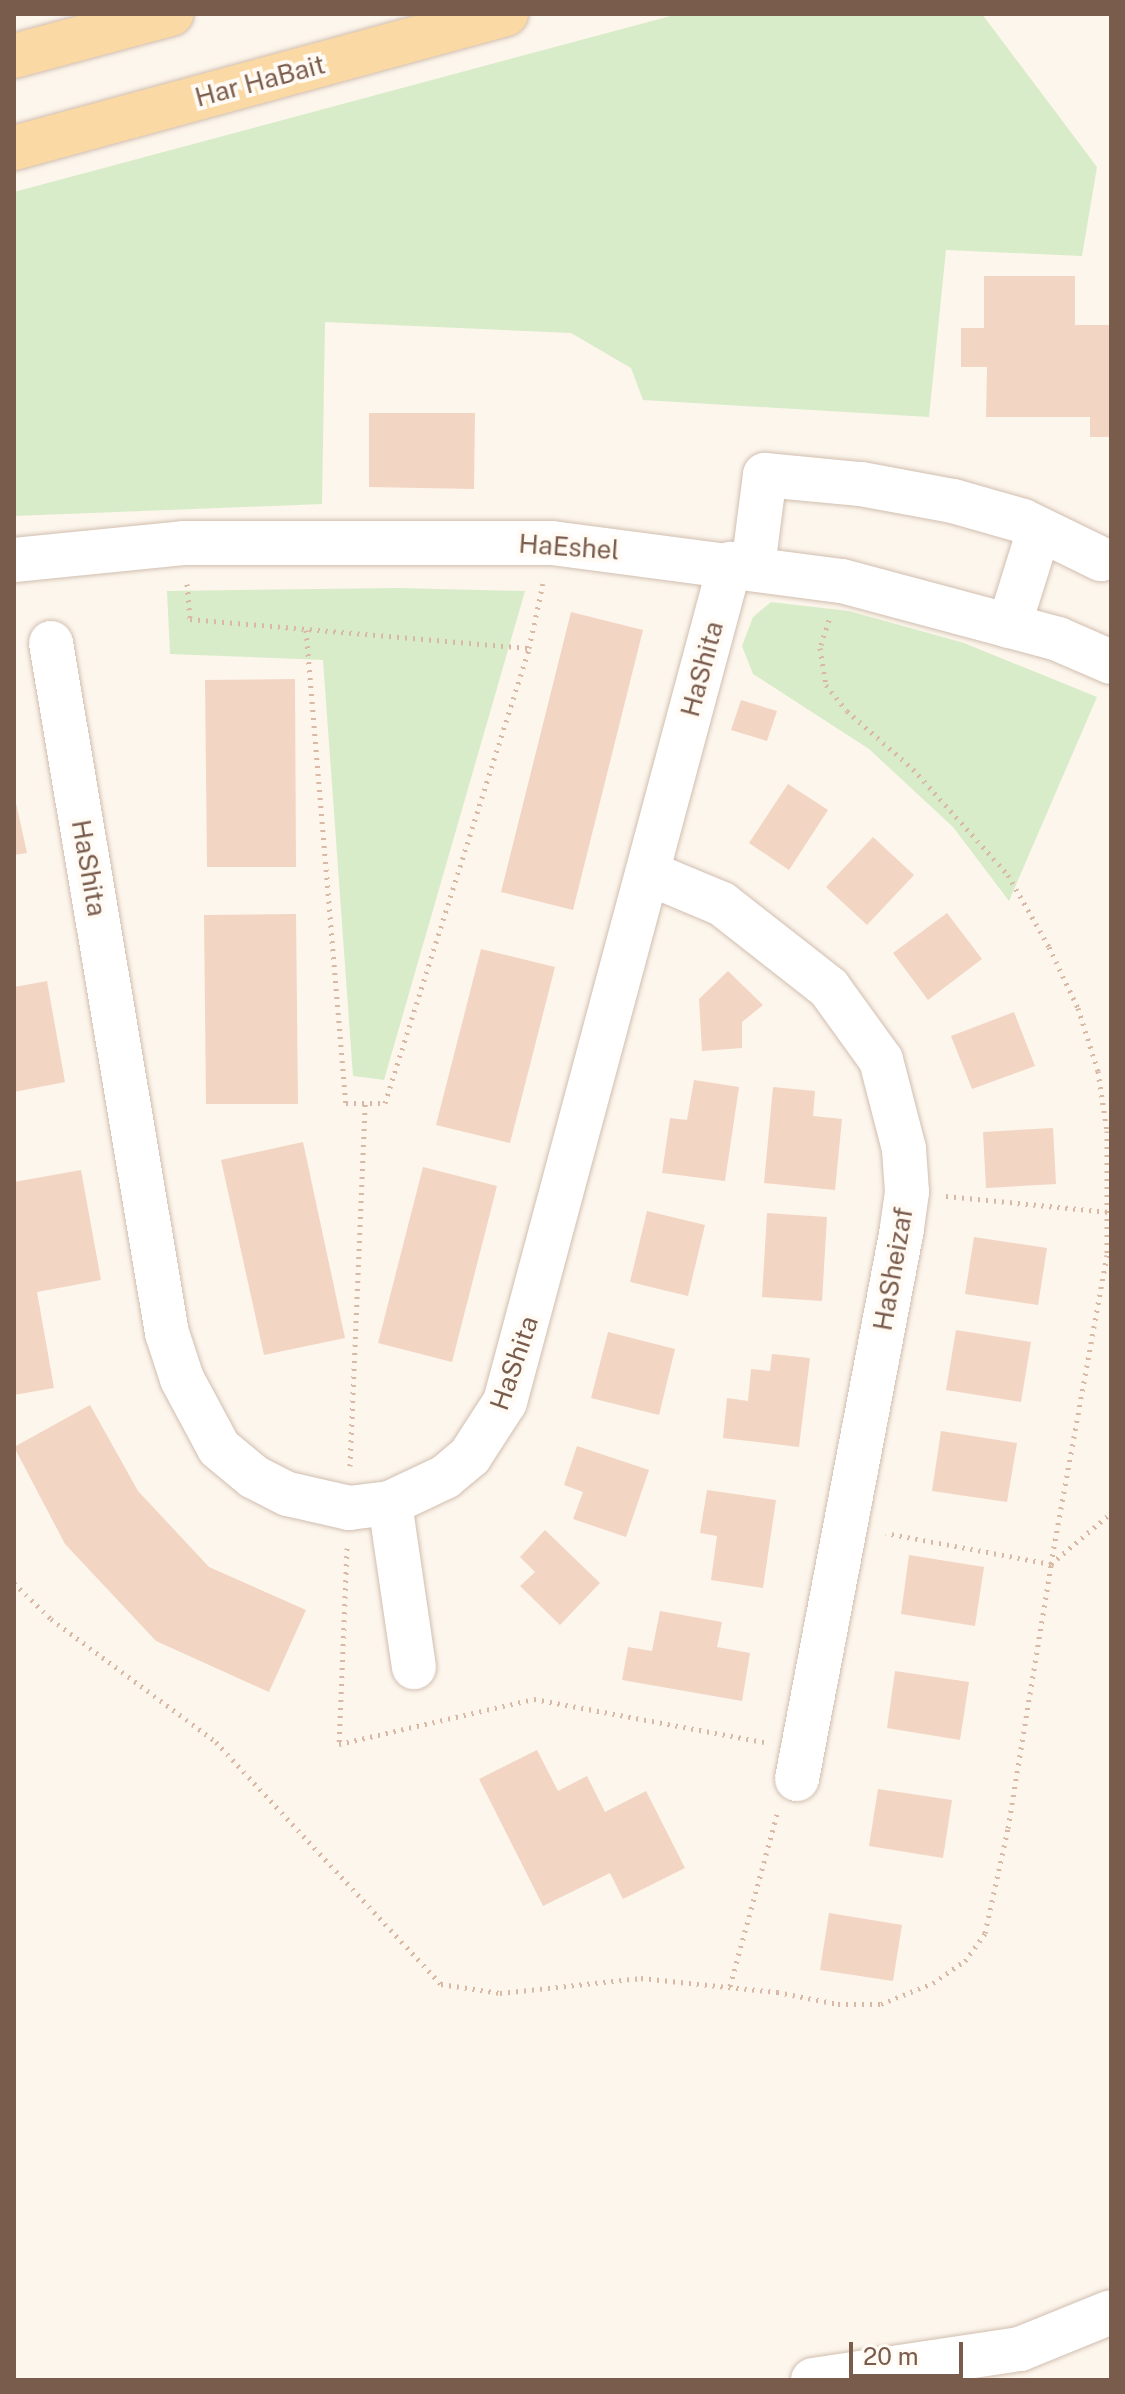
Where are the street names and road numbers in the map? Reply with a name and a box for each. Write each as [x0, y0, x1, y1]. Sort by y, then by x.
street label: Har HaBait [192, 49, 328, 113]
street label: HaEshel [518, 528, 620, 566]
street label: HaShita [674, 618, 730, 720]
street label: HaShita [65, 817, 113, 919]
street label: HaSheizaf [867, 1205, 919, 1333]
street label: HaShita [483, 1312, 545, 1414]

